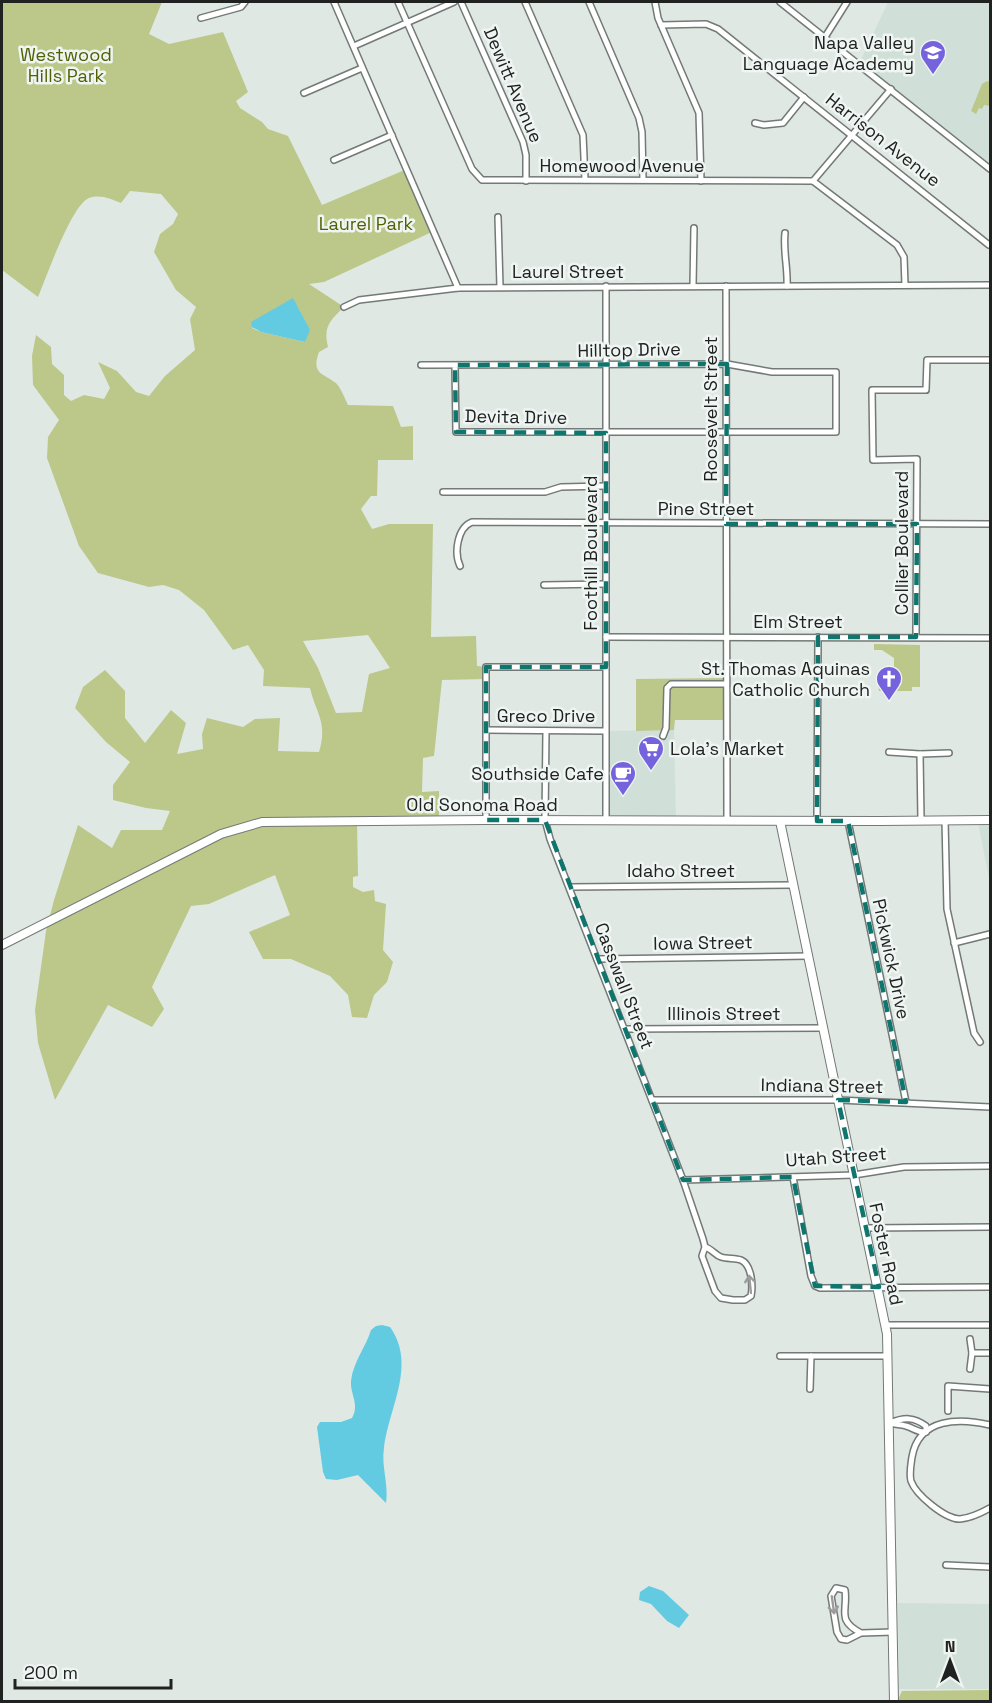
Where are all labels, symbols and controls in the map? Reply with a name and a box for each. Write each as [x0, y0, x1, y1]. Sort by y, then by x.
street label: Dewitt Avenue [479, 24, 548, 146]
place label: Napa Valley Language Academy [743, 31, 914, 75]
school or university icon: Napa Valley Language Academy [918, 38, 948, 76]
park label: Westwood Hills Park [20, 43, 112, 87]
street label: Harrison Avenue [821, 88, 945, 192]
street label: Homewood Avenue [540, 154, 704, 177]
park label: Laurel Park [319, 212, 414, 235]
street label: Laurel Street [512, 260, 624, 283]
street label: Roosevelt Street [699, 336, 722, 482]
street label: Hilltop Drive [577, 337, 681, 362]
street label: Devita Drive [464, 404, 568, 429]
street label: Collier Boulevard [890, 471, 913, 615]
street label: Foothill Boulevard [579, 475, 602, 631]
street label: Pine Street [658, 497, 754, 520]
street label: Elm Street [753, 610, 843, 633]
place label: St. Thomas Aquinas Catholic Church [701, 657, 870, 701]
church icon: St. Thomas Aquinas Catholic Church [874, 664, 904, 702]
street label: Greco Drive [497, 704, 595, 727]
supermarket icon: Lola’s Market [636, 734, 666, 772]
place label: Lola’s Market [670, 737, 784, 760]
cafe icon: Southside Cafe [608, 759, 638, 797]
place label: Southside Cafe [471, 762, 604, 785]
street label: Old Sonoma Road [406, 793, 558, 816]
street label: Idaho Street [627, 859, 735, 882]
street label: Pickwick Drive [867, 896, 915, 1021]
street label: Casswall Street [590, 919, 659, 1052]
street label: Iowa Street [653, 930, 753, 955]
street label: Illinois Street [667, 1002, 781, 1025]
street label: Indiana Street [760, 1073, 884, 1098]
street label: Utah Street [785, 1141, 887, 1172]
street label: Foster Road [864, 1201, 909, 1307]
one-way arrow [745, 1274, 756, 1294]
one-way arrow [827, 1594, 838, 1614]
north arrow [920, 1631, 980, 1691]
text: N [945, 1636, 955, 1657]
scale bar [15, 1652, 171, 1690]
text: 200 m [24, 1661, 78, 1684]

